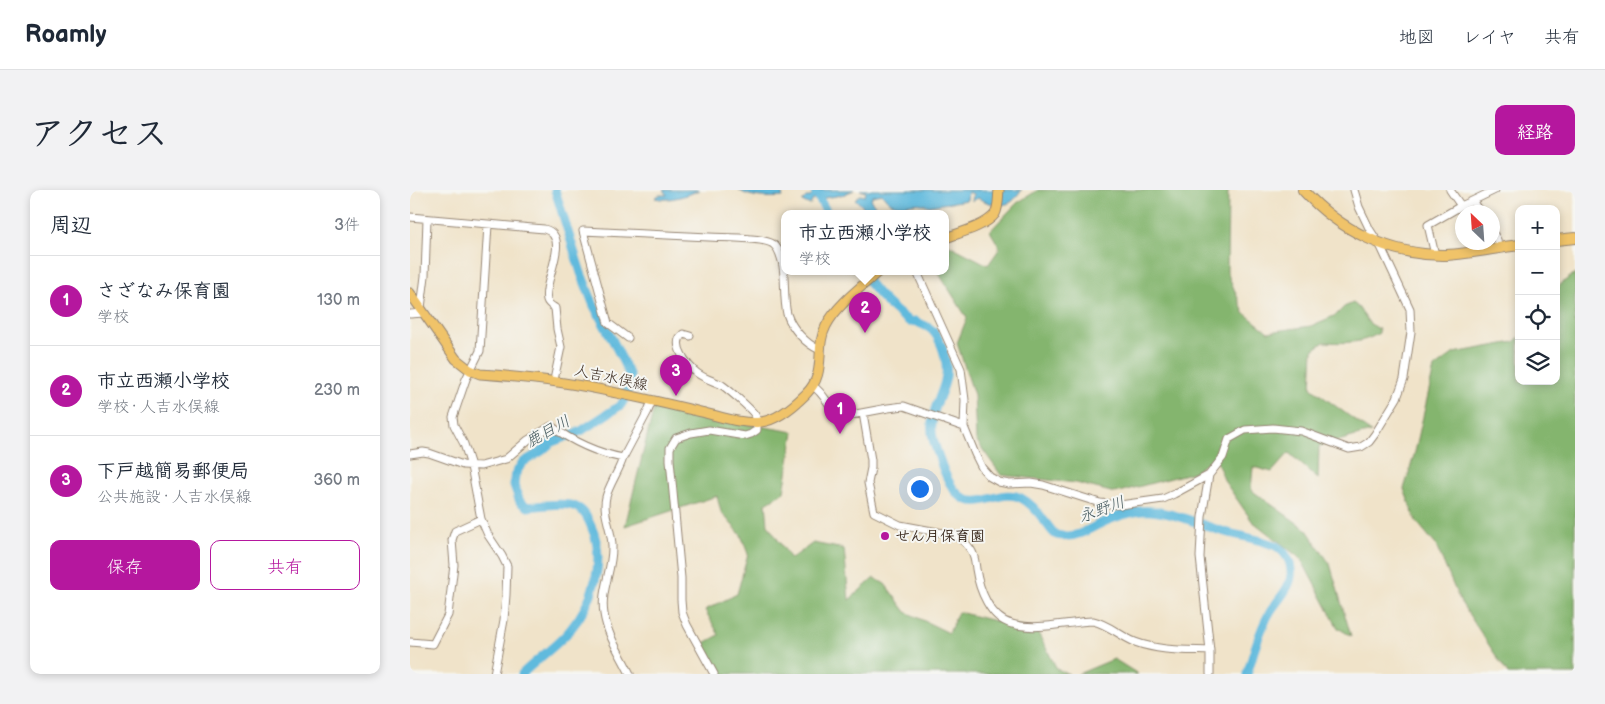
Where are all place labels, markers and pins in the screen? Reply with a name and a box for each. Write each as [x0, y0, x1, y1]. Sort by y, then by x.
pin: 2 [849, 292, 881, 333]
pin: 3 [660, 355, 692, 396]
pin: 1 [824, 393, 856, 434]
place label: せん月保育園 [895, 527, 985, 546]
marker: せん月保育園 [879, 530, 891, 542]

